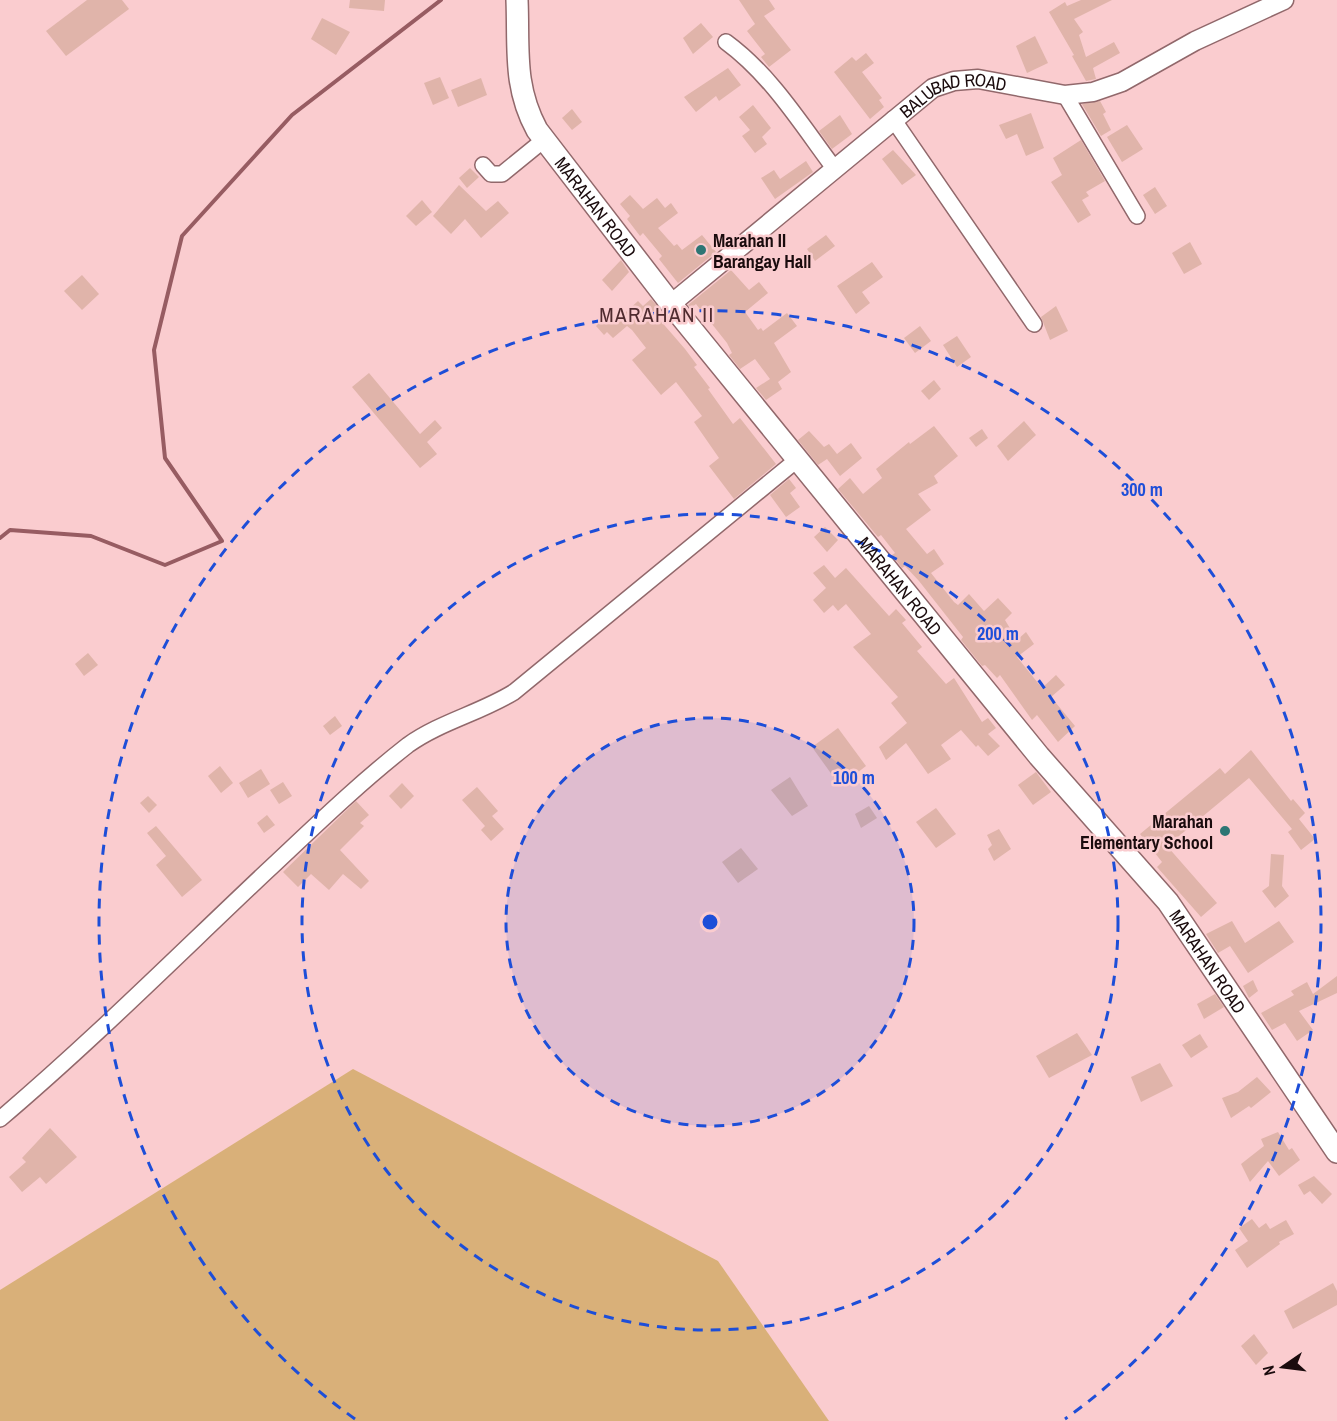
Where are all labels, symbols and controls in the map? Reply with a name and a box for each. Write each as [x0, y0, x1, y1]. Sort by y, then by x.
street label: BALUBAD ROAD [894, 66, 1009, 123]
street label: MARAHAN ROAD [549, 151, 643, 262]
place label: Marahan II Barangay Hall [713, 228, 811, 274]
marker: Marahan II Barangay Hall [694, 243, 708, 257]
district label: MARAHAN II [599, 300, 715, 329]
text: 300 m [1121, 477, 1163, 502]
street label: MARAHAN ROAD [853, 531, 948, 640]
text: 200 m [977, 621, 1019, 646]
text: 100 m [833, 765, 875, 790]
place label: Marahan Elementary School [1080, 809, 1213, 855]
marker: Marahan Elementary School [1218, 824, 1232, 838]
street label: MARAHAN ROAD [1164, 904, 1252, 1018]
centre of rings [700, 912, 720, 932]
north arrow [1253, 1337, 1313, 1397]
text: N [1257, 1363, 1280, 1378]

